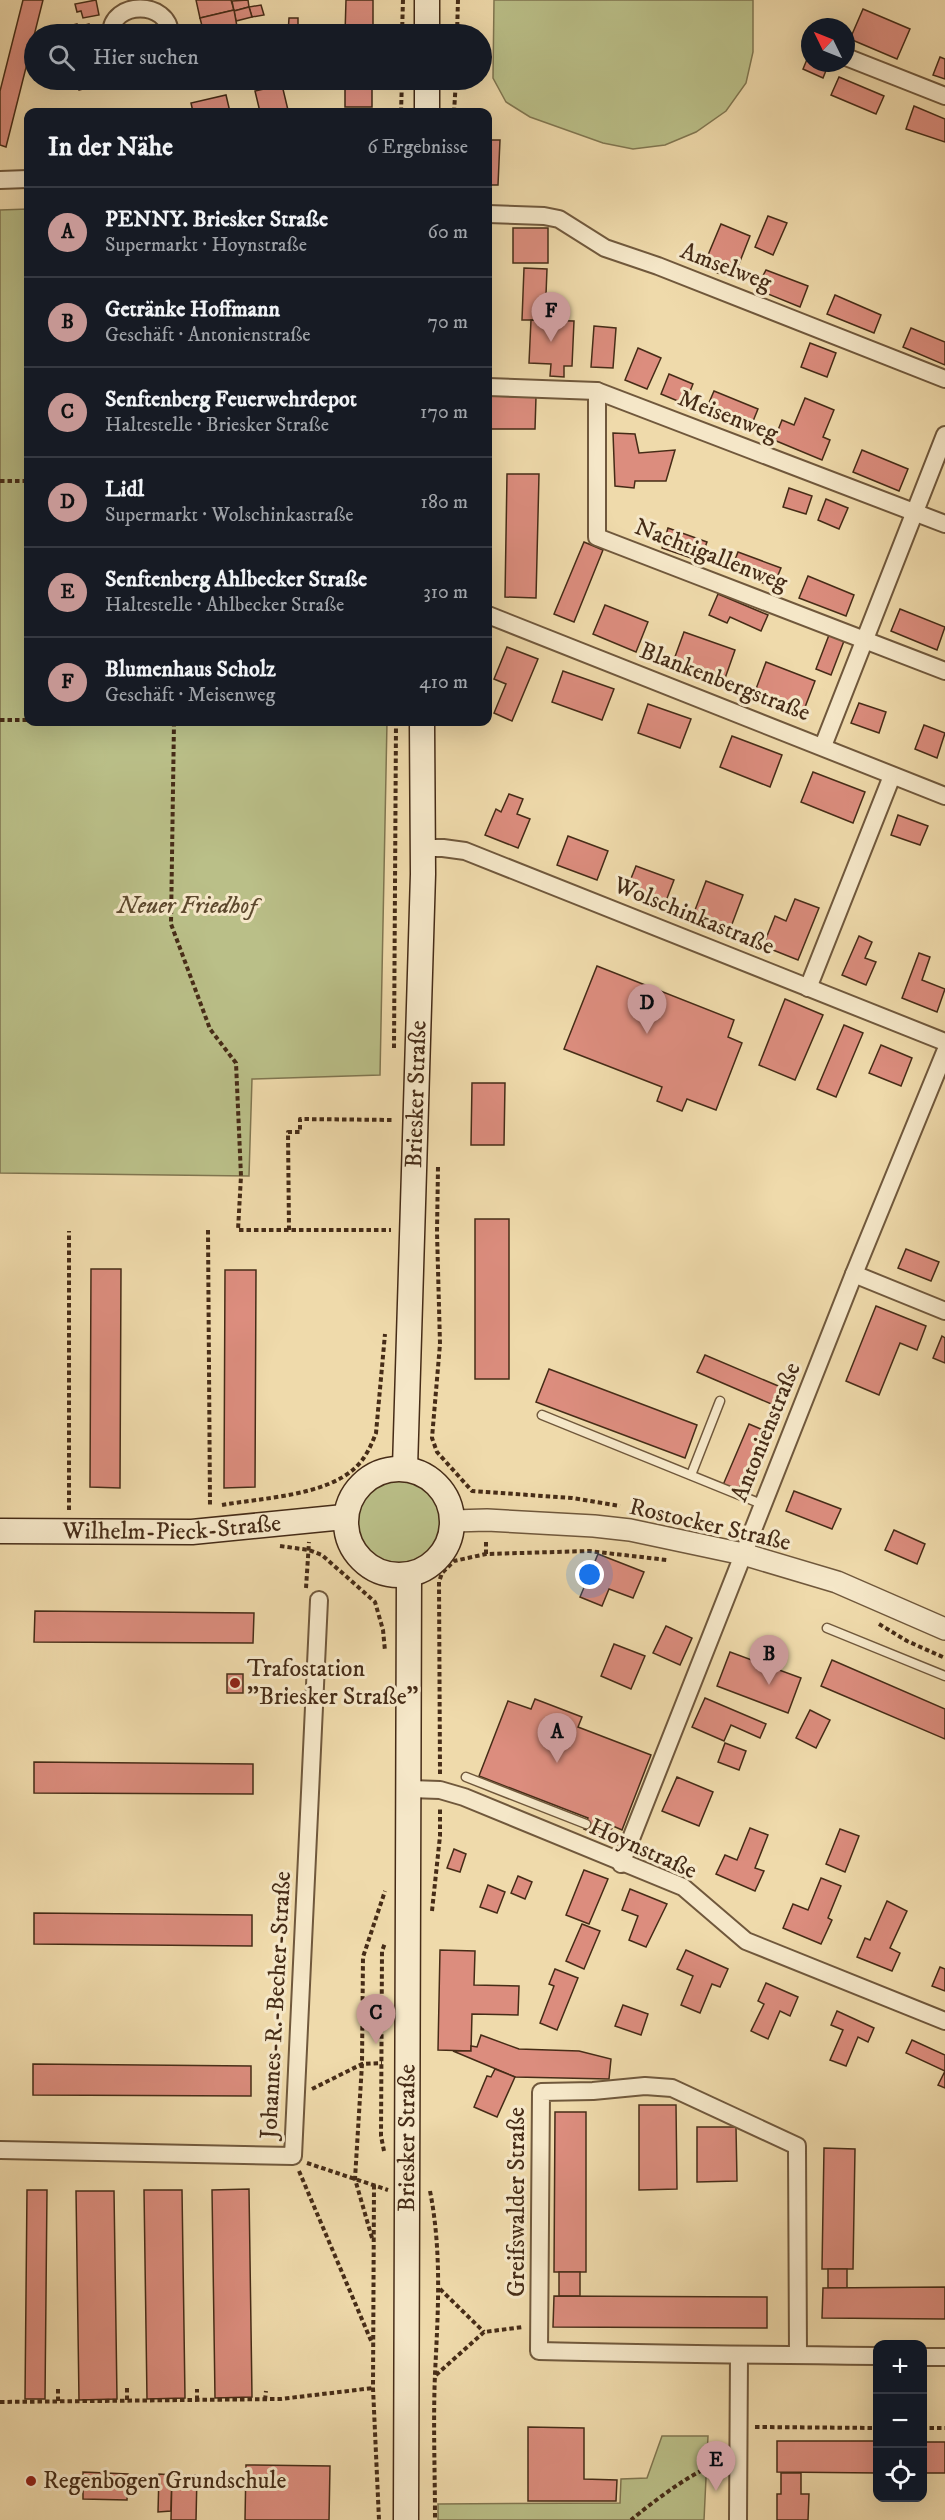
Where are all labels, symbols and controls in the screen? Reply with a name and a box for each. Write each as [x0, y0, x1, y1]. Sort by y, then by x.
north arrow [801, 18, 855, 72]
search box [24, 24, 492, 90]
icon: search [45, 41, 78, 74]
text: Hier suchen [93, 44, 199, 71]
text: In der Nähe [48, 131, 173, 164]
text: 6 Ergebnisse [367, 135, 468, 160]
text: PENNY. Briesker Straße [105, 206, 328, 233]
text: A [61, 220, 74, 245]
text: 60 m [428, 220, 468, 245]
text: Supermarkt · Hoynstraße [105, 233, 307, 258]
street label: Amselweg [676, 236, 776, 298]
pin: F [532, 292, 570, 342]
text: Getränke Hoffmann [105, 296, 280, 323]
text: B [61, 310, 74, 335]
text: 70 m [427, 310, 468, 335]
text: Geschäft · Antonienstraße [105, 323, 311, 348]
street label: Meisenweg [674, 383, 783, 449]
text: Senftenberg Feuerwehrdepot [105, 386, 357, 413]
text: C [61, 400, 74, 425]
text: 170 m [420, 400, 468, 425]
text: Haltestelle · Briesker Straße [105, 413, 329, 438]
text: Lidl [105, 476, 144, 503]
text: D [60, 490, 75, 515]
text: 180 m [421, 490, 468, 515]
text: Supermarkt · Wolschinkastraße [105, 503, 354, 528]
street label: Nachtigallenweg [630, 512, 792, 598]
text: Senftenberg Ahlbecker Straße [105, 566, 367, 593]
text: E [60, 580, 75, 605]
text: 310 m [423, 580, 468, 605]
text: Haltestelle · Ahlbecker Straße [105, 593, 344, 618]
street label: Blankenbergstraße [635, 636, 815, 728]
text: Blumenhaus Scholz [105, 656, 276, 683]
text: F [61, 670, 74, 695]
text: 410 m [419, 670, 468, 695]
text: Geschäft · Meisenweg [105, 683, 275, 708]
street label: Wolschinkastraße [608, 870, 779, 962]
park label: Neuer Friedhof [115, 891, 263, 921]
pin: D [628, 984, 666, 1034]
street label: Briesker Straße [399, 1020, 434, 1168]
street label: Antonienstraße [724, 1358, 808, 1506]
street label: Rostocker Straße [626, 1492, 794, 1558]
street label: Wilhelm-Pieck-Straße [62, 1508, 282, 1547]
your location [575, 1560, 604, 1589]
pin: B [750, 1636, 788, 1685]
place label: Trafostation "Briesker Straße" [247, 1654, 419, 1712]
marker: Trafostation "Briesker Straße" [228, 1676, 242, 1690]
pin: A [538, 1714, 576, 1763]
street label: Hoynstraße [585, 1812, 702, 1886]
street label: Johannes-R.-Becher-Straße [254, 1870, 298, 2142]
pin: C [356, 1994, 395, 2044]
street label: Briesker Straße [392, 2064, 422, 2212]
street label: Greifswalder Straße [502, 2107, 532, 2297]
map controls [873, 2340, 927, 2502]
button: + [873, 2340, 927, 2394]
button: − [873, 2394, 927, 2448]
pin: E [696, 2442, 736, 2491]
button: locate [873, 2448, 927, 2502]
place label: Regenbogen Grundschule [43, 2466, 286, 2496]
marker: Regenbogen Grundschule [24, 2474, 38, 2488]

